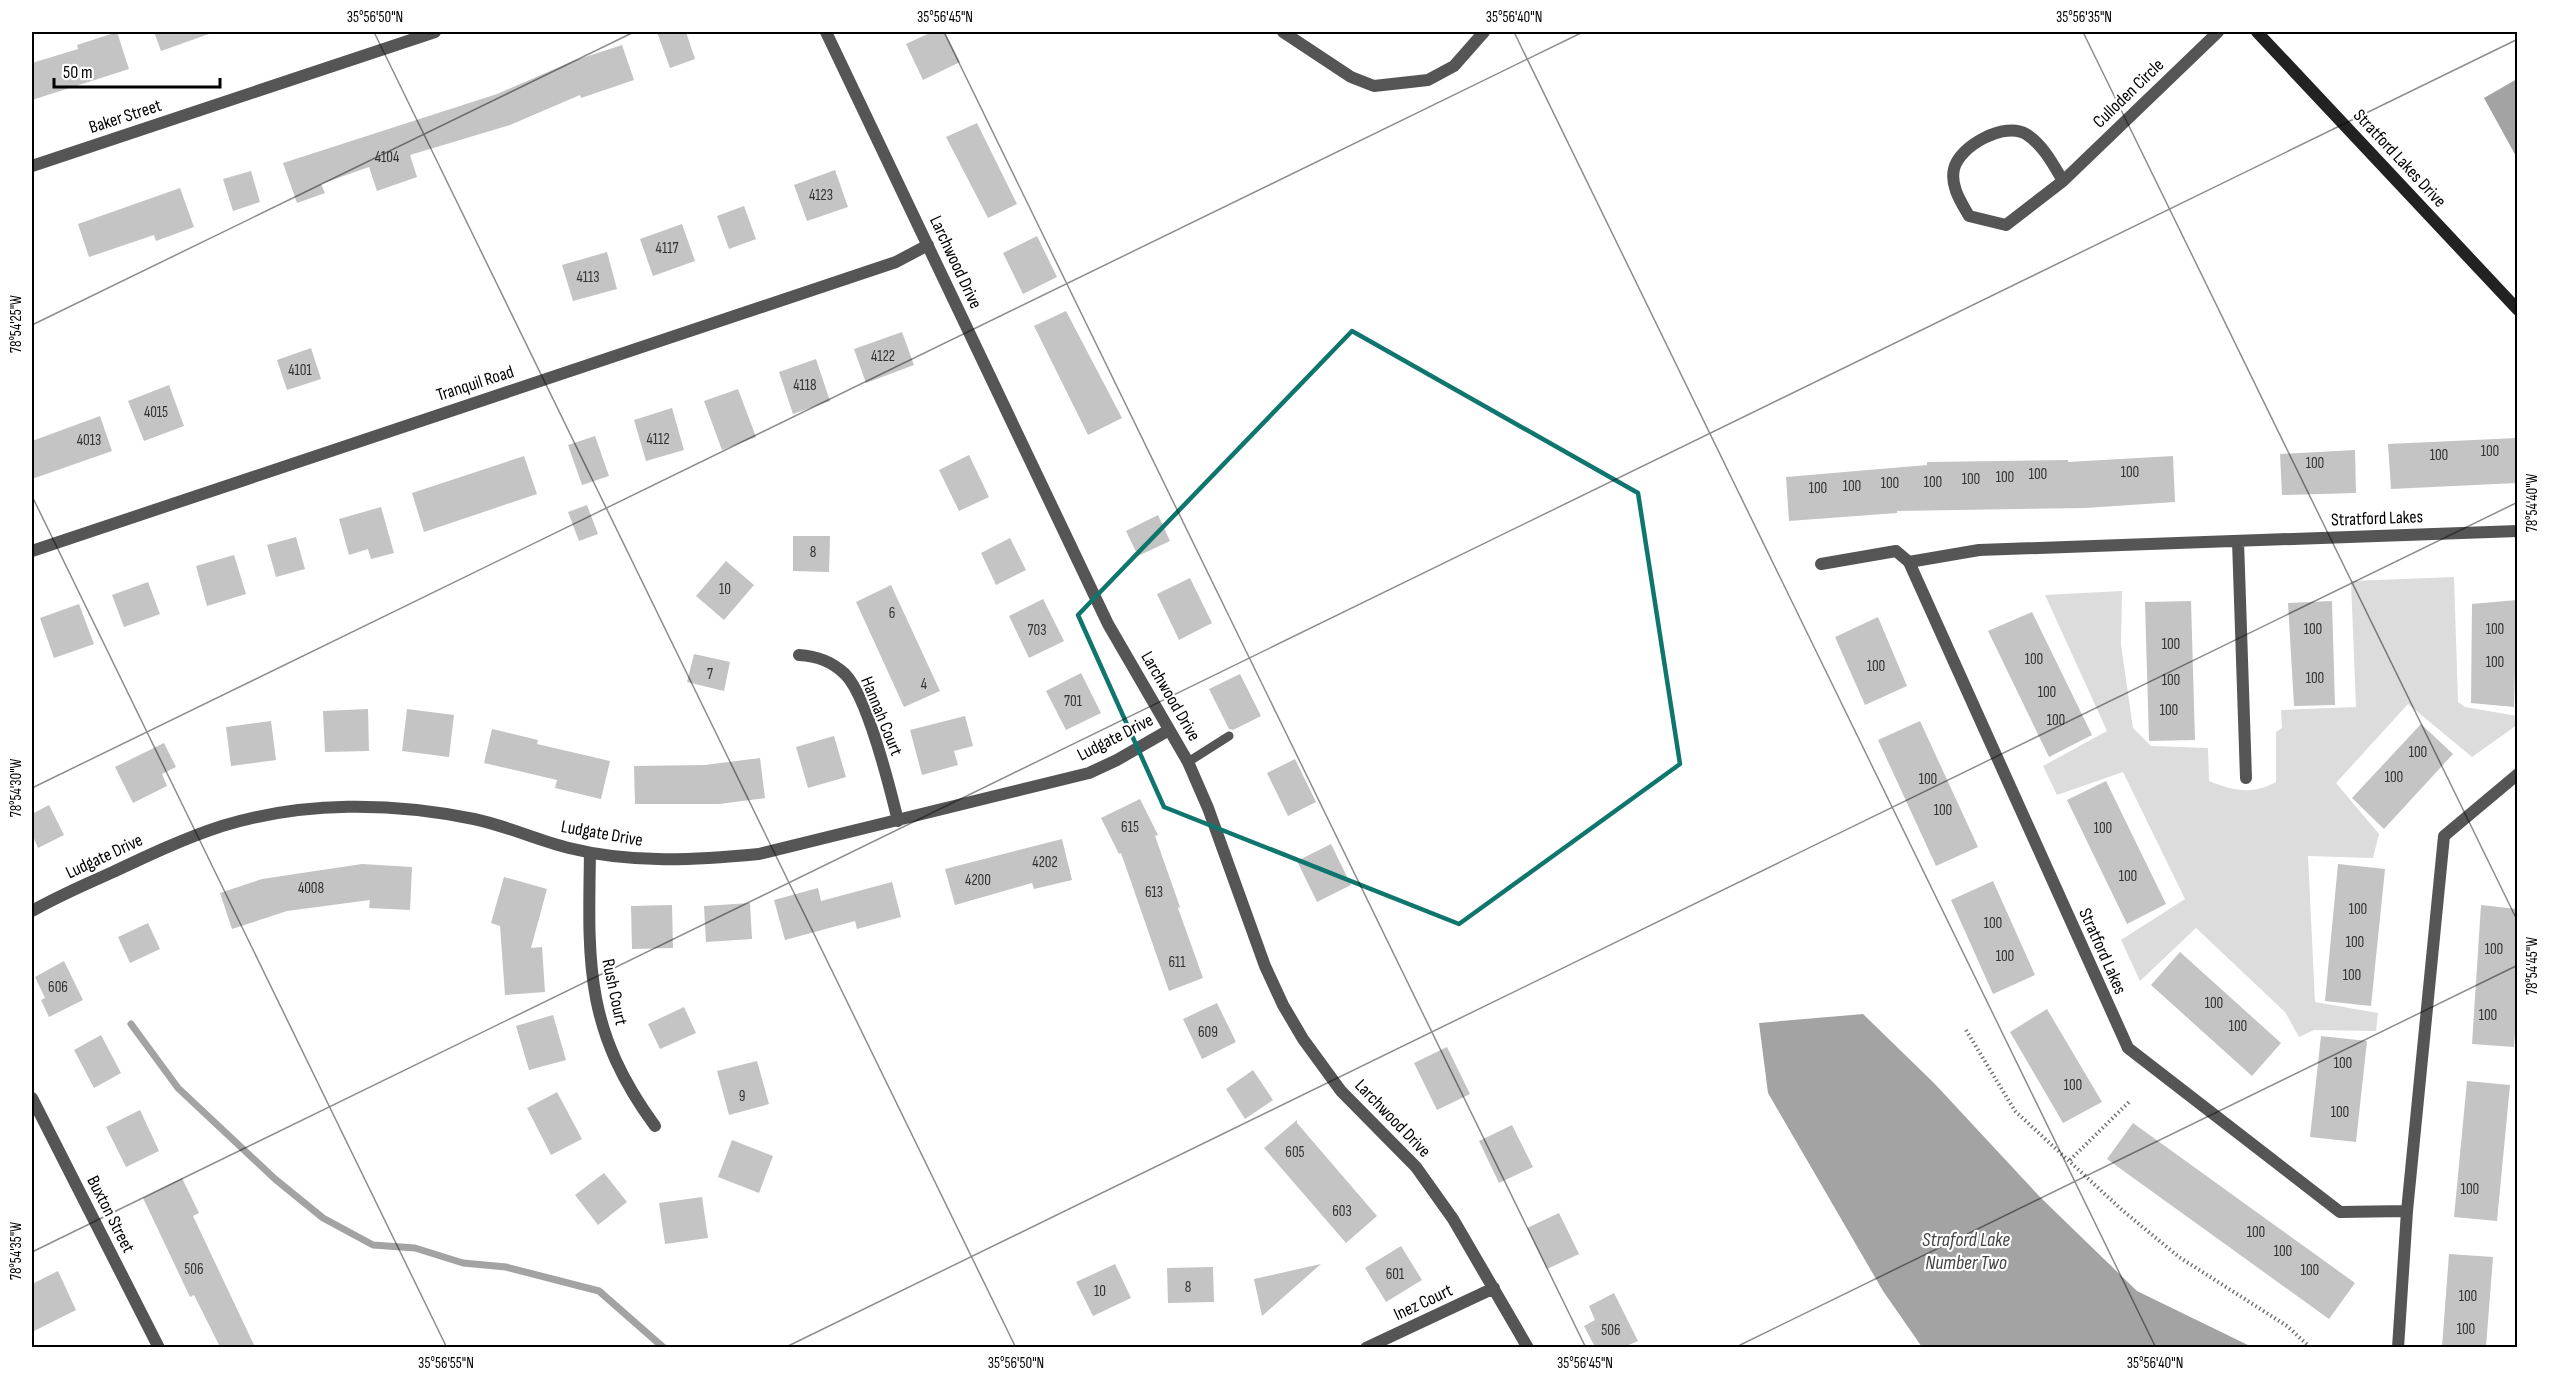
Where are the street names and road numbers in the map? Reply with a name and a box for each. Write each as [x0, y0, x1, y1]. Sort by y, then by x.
street label: Culloden Circle [2089, 54, 2168, 132]
street label: Baker Street [86, 95, 164, 138]
street label: Stratford Lakes Drive [2349, 105, 2450, 212]
street label: Larchwood Drive [925, 212, 986, 312]
street label: Tranquil Road [434, 361, 516, 406]
street label: Stratford Lakes [2331, 506, 2423, 531]
street label: Larchwood Drive [1136, 648, 1205, 745]
street label: Hannah Court [856, 674, 907, 759]
street label: Ludgate Drive [1074, 709, 1157, 766]
street label: Ludgate Drive [559, 816, 644, 851]
street label: Ludgate Drive [62, 830, 146, 883]
street label: Stratford Lakes [2074, 905, 2131, 997]
street label: Rush Court [597, 957, 632, 1028]
street label: Larchwood Drive [1350, 1075, 1435, 1162]
street label: Buxton Street [82, 1172, 139, 1257]
street label: Inez Court [1391, 1280, 1456, 1325]

